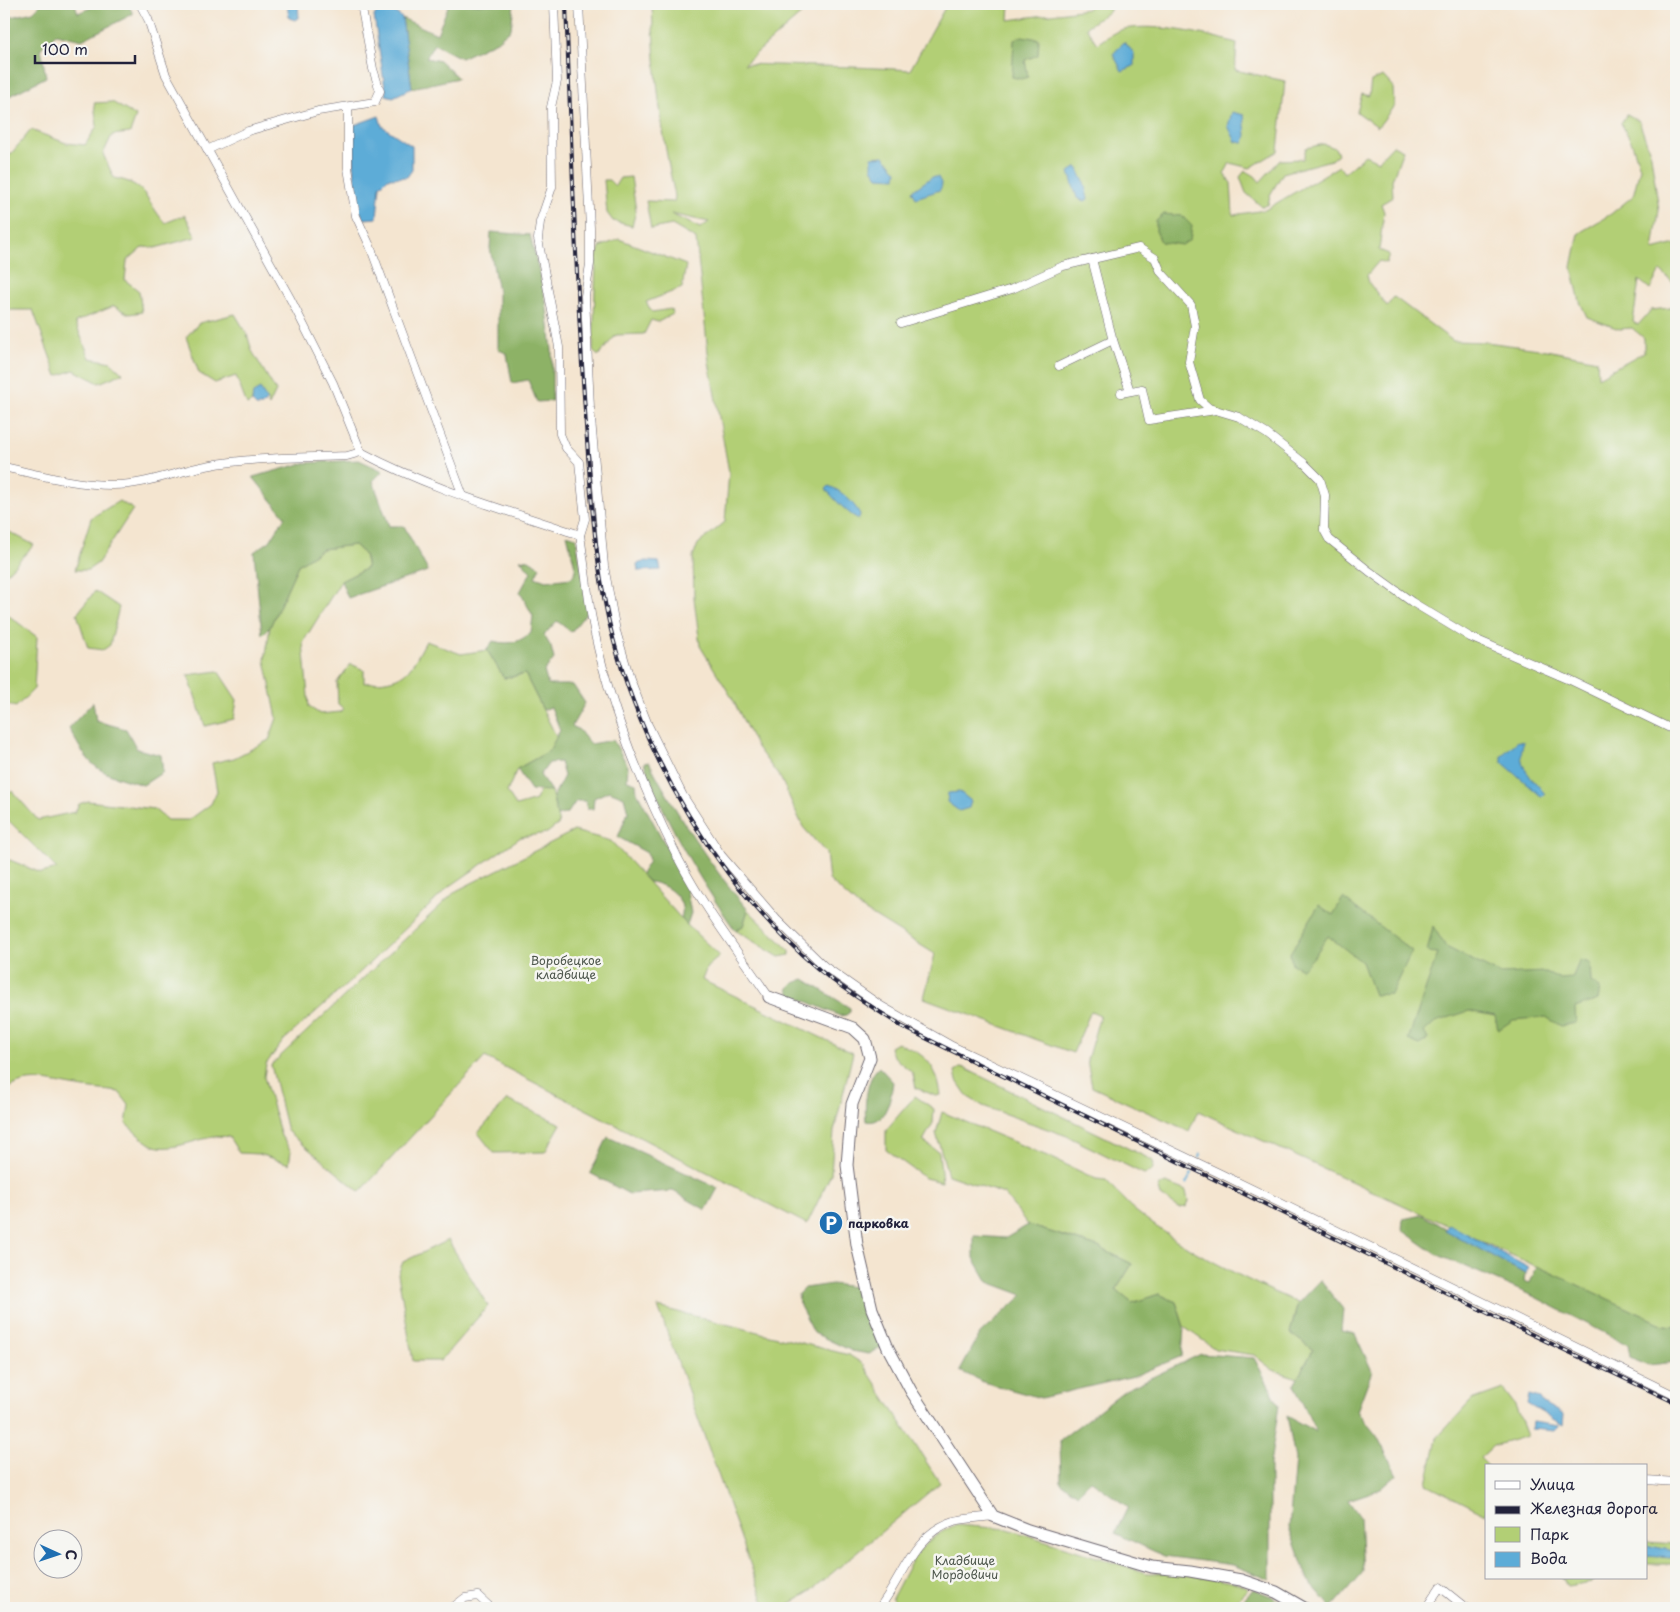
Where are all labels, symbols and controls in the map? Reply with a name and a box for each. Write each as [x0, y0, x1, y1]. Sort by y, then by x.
scale bar [35, 32, 135, 64]
text: 100 m [42, 37, 88, 60]
park label: Воробецкое кладбище [531, 951, 602, 983]
parking icon: парковка [818, 1210, 844, 1236]
place label: парковка [848, 1214, 909, 1232]
legend [1485, 1464, 1648, 1580]
text: Улица [1530, 1472, 1575, 1495]
text: Железная дорога [1530, 1496, 1658, 1519]
text: Парк [1530, 1522, 1569, 1545]
north arrow [32, 1530, 82, 1580]
text: Вода [1530, 1546, 1568, 1569]
text: С [61, 1549, 82, 1561]
park label: Кладбище Мордовичи [932, 1551, 998, 1583]

